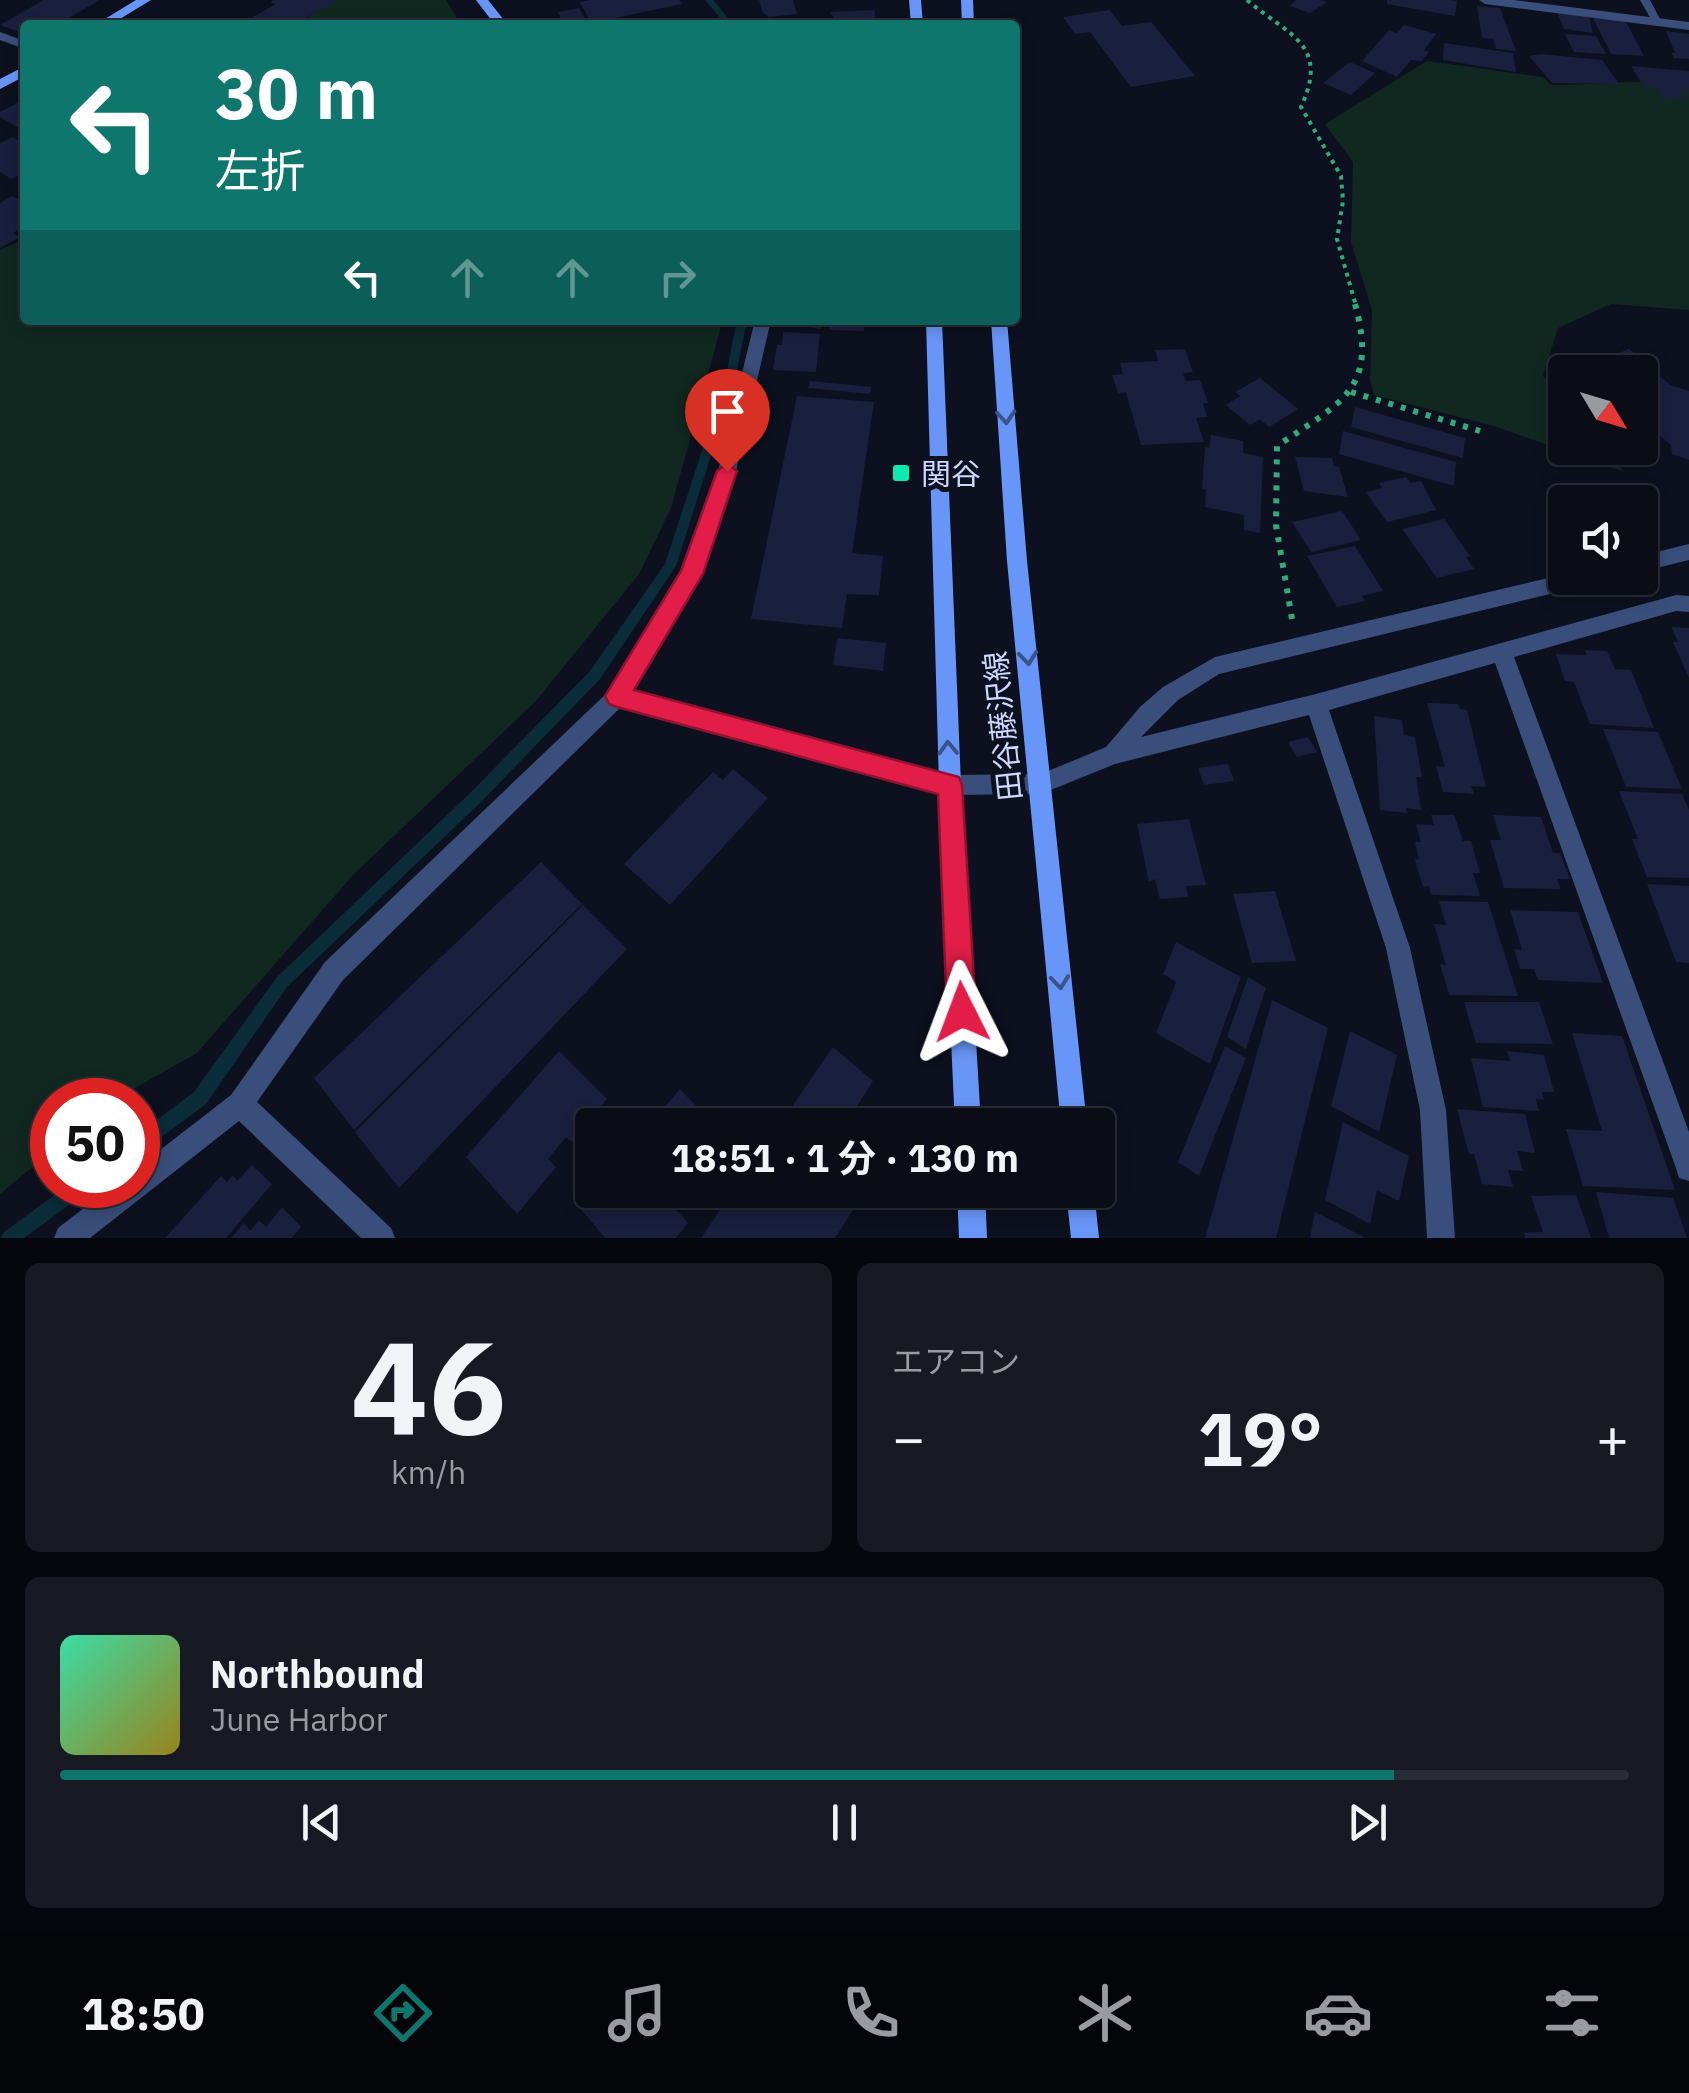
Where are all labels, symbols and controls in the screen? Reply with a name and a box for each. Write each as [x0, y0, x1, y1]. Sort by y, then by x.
text: 30 m [215, 47, 378, 138]
icon: left [50, 60, 180, 190]
text: 左折 [215, 141, 305, 199]
icon: left [335, 250, 390, 305]
icon: ahead [440, 250, 495, 305]
icon: ahead [545, 250, 600, 305]
icon: right [650, 250, 705, 305]
north arrow [1548, 355, 1658, 465]
map controls [1548, 355, 1658, 595]
pin [685, 369, 770, 472]
icon: arrive [700, 384, 755, 439]
one-way arrow [995, 410, 1017, 426]
place label: 関谷 [921, 454, 981, 493]
marker: 関谷 [890, 462, 912, 484]
button: sound [1548, 485, 1658, 595]
street label: 田谷藤沢線 [975, 649, 1029, 803]
one-way arrow [1016, 651, 1038, 667]
one-way arrow [938, 740, 959, 755]
position arrow [910, 960, 1014, 1064]
one-way arrow [1049, 974, 1070, 990]
speed limit sign: 50 [30, 1078, 160, 1208]
text: 18:51 · 1 分 · 130 m [671, 1133, 1019, 1182]
text: 46 [350, 1301, 507, 1470]
text: エアコン [892, 1340, 1020, 1382]
text: 19° [1198, 1389, 1323, 1487]
text: − [892, 1402, 925, 1473]
text: + [1596, 1402, 1629, 1473]
text: km/h [391, 1451, 466, 1493]
text: Northbound [210, 1649, 425, 1698]
text: June Harbor [210, 1698, 387, 1740]
icon: previous [294, 1795, 349, 1850]
icon: pause [817, 1795, 872, 1850]
icon: next [1340, 1795, 1395, 1850]
icon: directions [368, 1978, 438, 2048]
icon: music [602, 1978, 672, 2048]
icon: phone [836, 1978, 906, 2048]
icon: climate [1070, 1978, 1140, 2048]
icon: car [1303, 1978, 1373, 2048]
icon: filters [1537, 1978, 1607, 2048]
text: 18:50 [82, 1984, 205, 2042]

